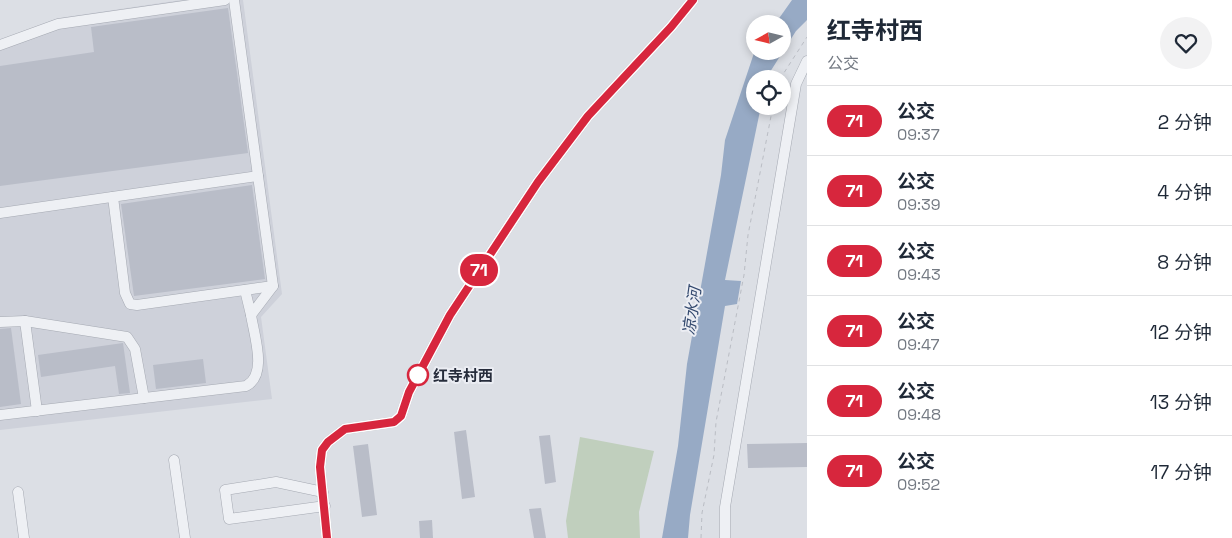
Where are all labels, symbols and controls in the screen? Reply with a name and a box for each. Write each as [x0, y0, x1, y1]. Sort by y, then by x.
north arrow [746, 15, 791, 60]
map controls [746, 15, 791, 115]
text: 红寺村西 [827, 15, 923, 46]
button: heart [1160, 17, 1212, 69]
text: 公交 [827, 53, 859, 74]
button: locate [746, 70, 791, 115]
text: 公交 [897, 99, 935, 124]
text: 71 [846, 109, 863, 132]
text: 2 分钟 [1158, 110, 1212, 135]
text: 09:37 [897, 124, 940, 145]
text: 公交 [897, 169, 935, 194]
text: 71 [846, 179, 863, 202]
text: 4 分钟 [1157, 180, 1212, 205]
text: 09:39 [897, 194, 941, 215]
text: 公交 [897, 239, 935, 264]
text: 71 [846, 249, 863, 272]
text: 8 分钟 [1157, 250, 1212, 275]
line badge: 71 [456, 254, 502, 286]
text: 71 [470, 258, 488, 281]
text: 09:43 [897, 264, 941, 285]
water label: 凉水河 [678, 283, 706, 336]
text: 公交 [897, 309, 935, 334]
text: 71 [846, 319, 863, 342]
text: 12 分钟 [1150, 320, 1212, 345]
text: 09:47 [897, 334, 940, 355]
marker: 红寺村西 [407, 364, 429, 386]
place label: 红寺村西 [433, 366, 493, 385]
text: 公交 [897, 379, 935, 404]
text: 71 [846, 389, 863, 412]
text: 13 分钟 [1150, 390, 1212, 415]
text: 09:48 [897, 404, 941, 425]
text: 公交 [897, 449, 935, 474]
text: 71 [846, 459, 863, 482]
text: 17 分钟 [1150, 460, 1212, 485]
text: 09:52 [897, 474, 940, 495]

